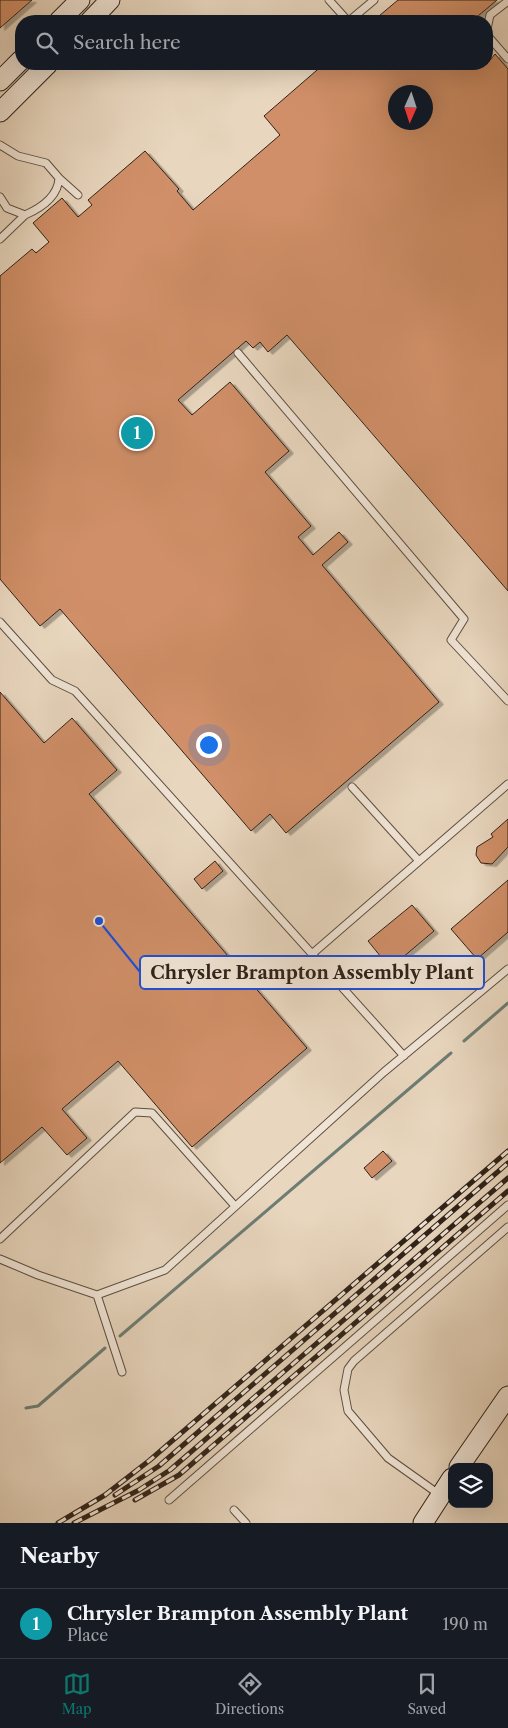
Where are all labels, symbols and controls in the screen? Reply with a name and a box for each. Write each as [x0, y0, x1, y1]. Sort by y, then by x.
search box [15, 15, 493, 70]
icon: search [33, 29, 61, 57]
text: Search here [73, 31, 181, 54]
north arrow [388, 85, 433, 130]
pin: 1 [121, 414, 153, 452]
your location [196, 732, 222, 758]
callout: Chrysler Brampton Assembly Plant [140, 956, 484, 989]
text: Chrysler Brampton Assembly Plant [150, 962, 474, 984]
map controls [448, 1463, 493, 1508]
button: layers [448, 1463, 493, 1508]
text: Nearby [20, 1543, 99, 1568]
text: Chrysler Brampton Assembly Plant [67, 1602, 408, 1625]
text: 1 [32, 1614, 40, 1634]
text: 190 m [443, 1614, 488, 1634]
text: Place [67, 1625, 108, 1645]
tab: Map [62, 1670, 92, 1718]
tab: Directions [215, 1670, 284, 1718]
tab: Saved [407, 1670, 446, 1718]

